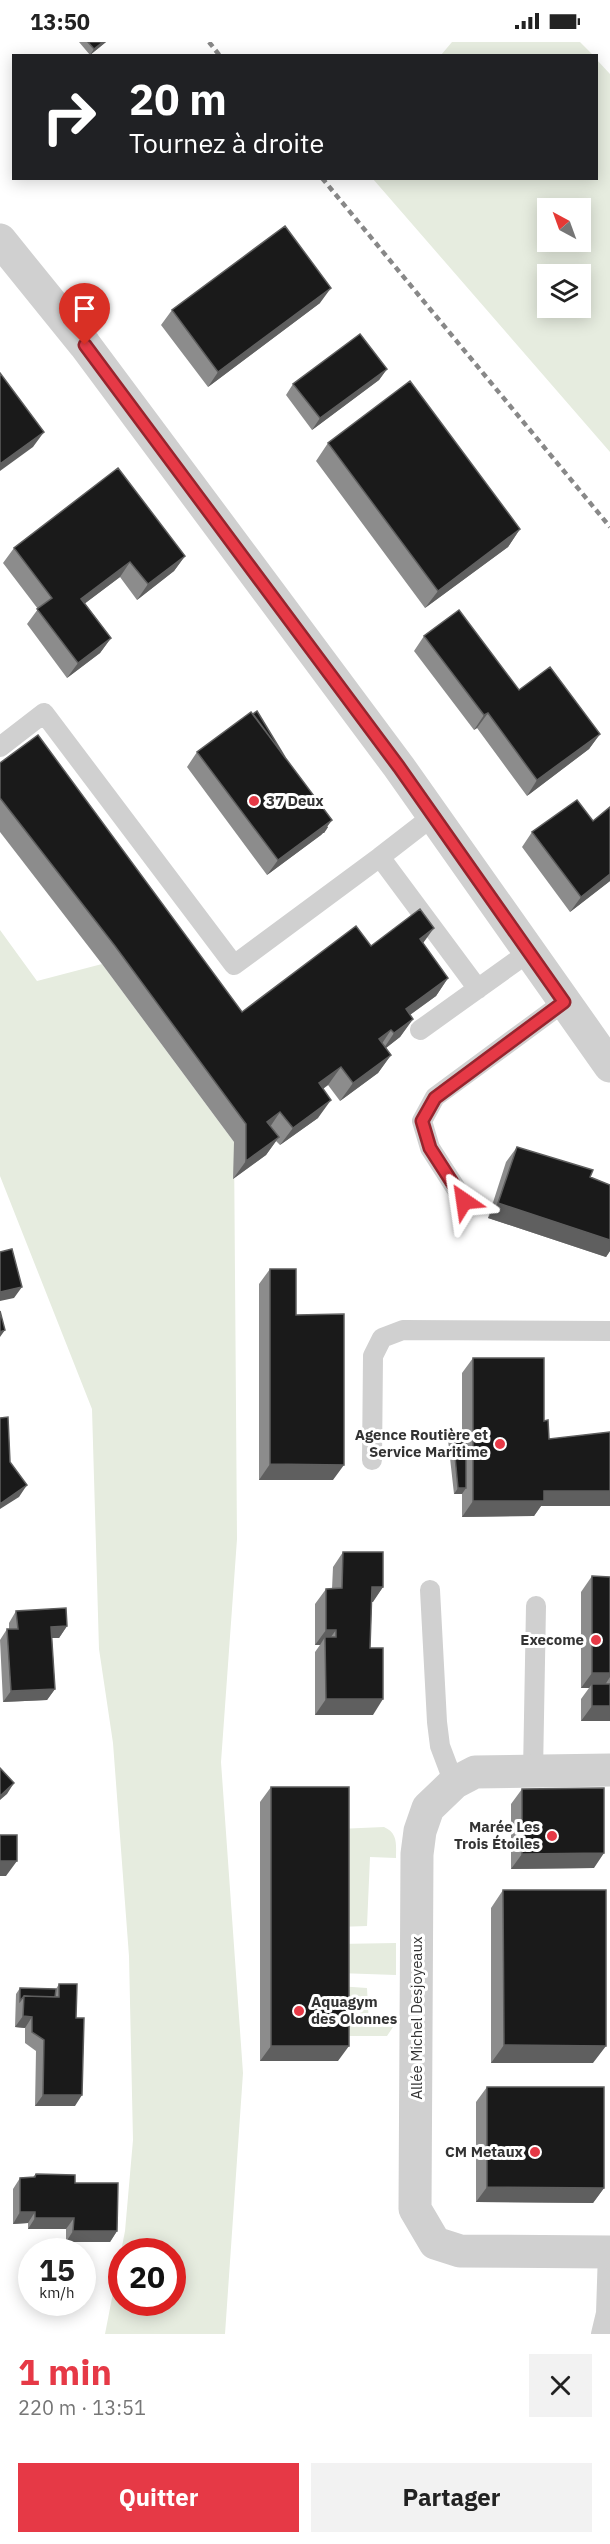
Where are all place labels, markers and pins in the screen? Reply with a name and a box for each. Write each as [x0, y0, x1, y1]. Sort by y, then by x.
pin [59, 283, 110, 345]
place label: 37 Deux [266, 791, 324, 810]
marker: 37 Deux [247, 794, 261, 808]
place label: Agence Routière et Service Maritime [355, 1425, 488, 1461]
marker: Agence Routière et Service Maritime [493, 1437, 507, 1451]
place label: Execome [520, 1630, 584, 1649]
marker: Execome [589, 1633, 603, 1647]
place label: Marée Les Trois Étoiles [454, 1817, 540, 1853]
marker: Marée Les Trois Étoiles [545, 1829, 559, 1843]
place label: Aquagym des Olonnes [311, 1992, 398, 2028]
marker: Aquagym des Olonnes [292, 2004, 306, 2018]
place label: CM Metaux [445, 2142, 524, 2161]
marker: CM Metaux [528, 2145, 542, 2159]

